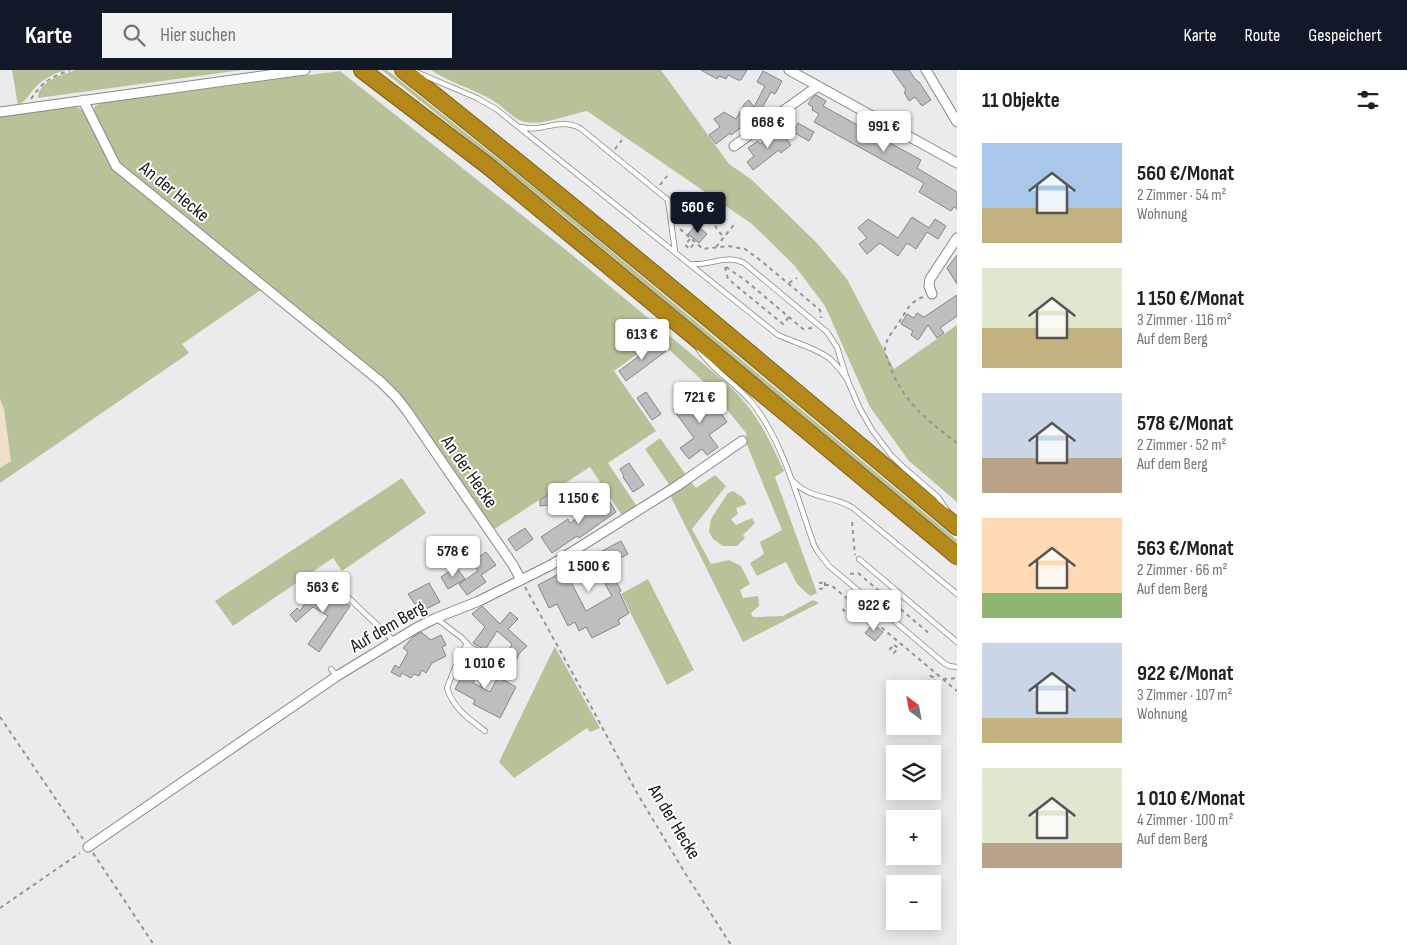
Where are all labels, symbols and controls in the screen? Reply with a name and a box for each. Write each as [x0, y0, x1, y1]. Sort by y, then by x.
search box [102, 13, 452, 58]
text: Karte [25, 21, 72, 50]
icon: search [120, 21, 148, 49]
text: Hier suchen [160, 24, 236, 47]
text: Karte [1184, 25, 1217, 46]
text: Route [1245, 25, 1280, 46]
text: Gespeichert [1308, 25, 1382, 46]
icon: filters [1354, 86, 1382, 114]
text: 11 Objekte [982, 88, 1060, 113]
pin: 668 € [733, 106, 803, 149]
pin: 991 € [849, 111, 919, 153]
text: 668 € [751, 113, 785, 132]
text: 991 € [868, 117, 900, 136]
street label: An der Hecke [134, 156, 214, 227]
text: 560 €/Monat [1137, 161, 1234, 186]
icon: home [1022, 163, 1082, 223]
text: 2 Zimmer · 54 m² [1137, 186, 1227, 205]
pin: 560 € [663, 191, 733, 234]
text: 560 € [682, 198, 714, 217]
text: Wohnung [1137, 205, 1187, 224]
text: 1 150 €/Monat [1137, 286, 1244, 311]
icon: home [1022, 288, 1082, 348]
text: 3 Zimmer · 116 m² [1137, 311, 1232, 330]
pin: 613 € [607, 318, 677, 361]
text: 613 € [626, 325, 658, 344]
text: Auf dem Berg [1137, 330, 1208, 349]
pin: 721 € [665, 382, 735, 424]
text: 721 € [685, 388, 715, 407]
text: 578 €/Monat [1137, 411, 1233, 436]
icon: home [1022, 413, 1082, 473]
street label: An der Hecke [435, 431, 502, 513]
text: 2 Zimmer · 52 m² [1137, 436, 1226, 455]
text: Auf dem Berg [1137, 455, 1208, 474]
pin: 1 150 € [533, 482, 625, 525]
text: 1 150 € [559, 489, 599, 508]
pin: 578 € [418, 536, 488, 578]
text: 563 €/Monat [1137, 536, 1234, 561]
icon: home [1022, 538, 1082, 598]
text: 578 € [437, 542, 469, 561]
pin: 1 500 € [543, 550, 635, 593]
text: 1 500 € [568, 557, 610, 576]
text: 2 Zimmer · 66 m² [1137, 561, 1227, 580]
pin: 563 € [288, 572, 358, 614]
text: 563 € [307, 578, 339, 597]
text: Auf dem Berg [1137, 580, 1208, 599]
pin: 922 € [839, 590, 909, 632]
street label: Auf dem Berg [345, 596, 430, 658]
text: 922 € [858, 596, 890, 615]
pin: 1 010 € [439, 648, 531, 690]
text: 1 010 € [465, 654, 505, 673]
text: 922 €/Monat [1137, 661, 1234, 686]
icon: home [1022, 663, 1082, 723]
north arrow [886, 680, 941, 735]
map controls [886, 680, 941, 930]
text: 3 Zimmer · 107 m² [1137, 686, 1233, 705]
text: Wohnung [1137, 705, 1187, 724]
button: layers [886, 745, 941, 800]
street label: An der Hecke [642, 780, 705, 864]
text: 1 010 €/Monat [1137, 786, 1245, 811]
icon: home [1022, 788, 1082, 848]
button: + [886, 810, 941, 865]
text: 4 Zimmer · 100 m² [1137, 811, 1233, 830]
text: Auf dem Berg [1137, 830, 1208, 849]
button: − [886, 875, 941, 930]

